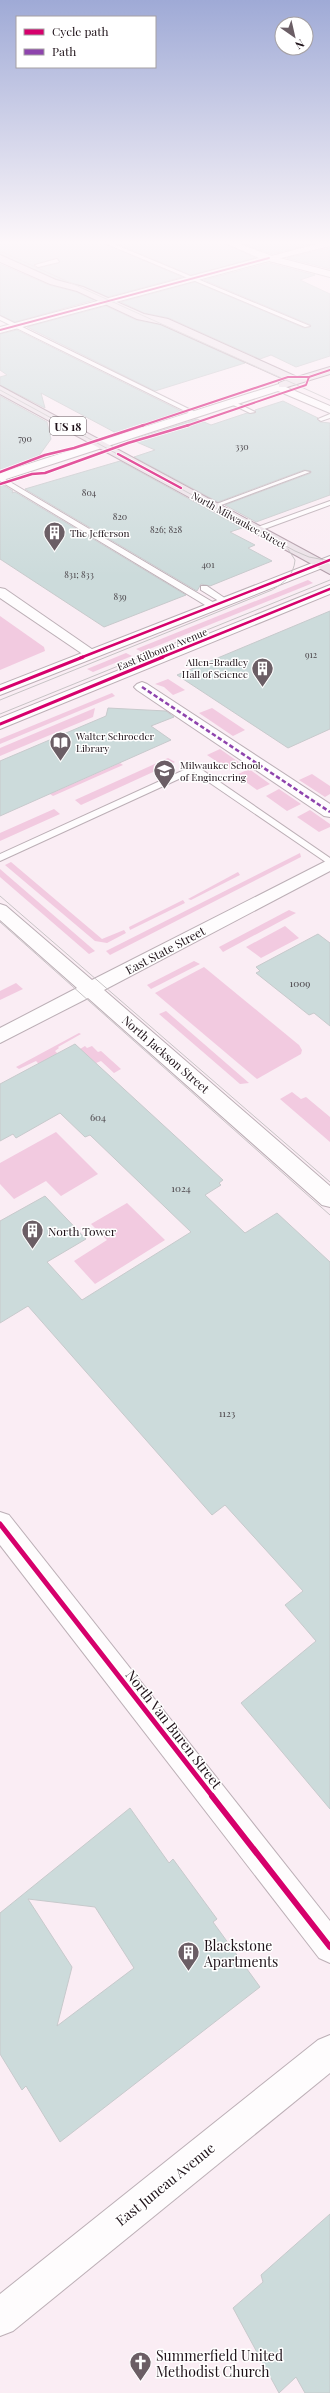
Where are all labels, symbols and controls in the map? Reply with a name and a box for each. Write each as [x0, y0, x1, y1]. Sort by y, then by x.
legend [16, 16, 156, 68]
north arrow [274, 16, 314, 56]
text: Cycle path [52, 23, 109, 39]
text: N [292, 36, 307, 53]
text: Path [52, 43, 76, 59]
road number: US 18 [50, 417, 86, 435]
house number: 790 [18, 432, 32, 444]
house number: 330 [235, 440, 249, 452]
house number: 804 [82, 486, 97, 498]
street label: North Milwaukee Street [189, 488, 289, 552]
house number: 820 [113, 510, 127, 522]
building icon: The Jefferson [41, 520, 67, 553]
house number: 826; 828 [150, 523, 182, 535]
place label: The Jefferson [70, 526, 130, 540]
house number: 401 [201, 558, 215, 570]
house number: 831; 833 [64, 568, 94, 580]
house number: 839 [113, 590, 127, 602]
street label: East Kilbourn Avenue [115, 624, 209, 674]
house number: 912 [305, 648, 317, 660]
place label: Allen-Bradley Hall of Science [182, 655, 248, 681]
building icon: Allen-Bradley Hall of Science [250, 655, 276, 688]
library icon: Walter Schroeder Library [48, 729, 74, 762]
place label: Walter Schroeder Library [75, 729, 155, 755]
school or university icon: Milwaukee School of Engineering [152, 758, 178, 791]
place label: Milwaukee School of Engineering [180, 758, 261, 784]
street label: East State Street [122, 922, 208, 978]
house number: 1009 [290, 976, 310, 990]
street label: North Jackson Street [119, 1012, 214, 1097]
house number: 604 [90, 1110, 106, 1124]
house number: 1024 [171, 1181, 191, 1195]
building icon: North Tower [20, 1218, 46, 1251]
place label: North Tower [48, 1223, 117, 1239]
house number: 1123 [219, 1406, 236, 1420]
street label: North Van Buren Street [122, 1666, 227, 1793]
place label: Blackstone Apartments [203, 1936, 278, 1971]
building icon: Blackstone Apartments [176, 1940, 202, 1973]
street label: East Juneau Avenue [112, 2138, 218, 2230]
place label: Summerfield United Methodist Church [156, 2346, 283, 2381]
church icon: Summerfield United Methodist Church [128, 2350, 154, 2383]

